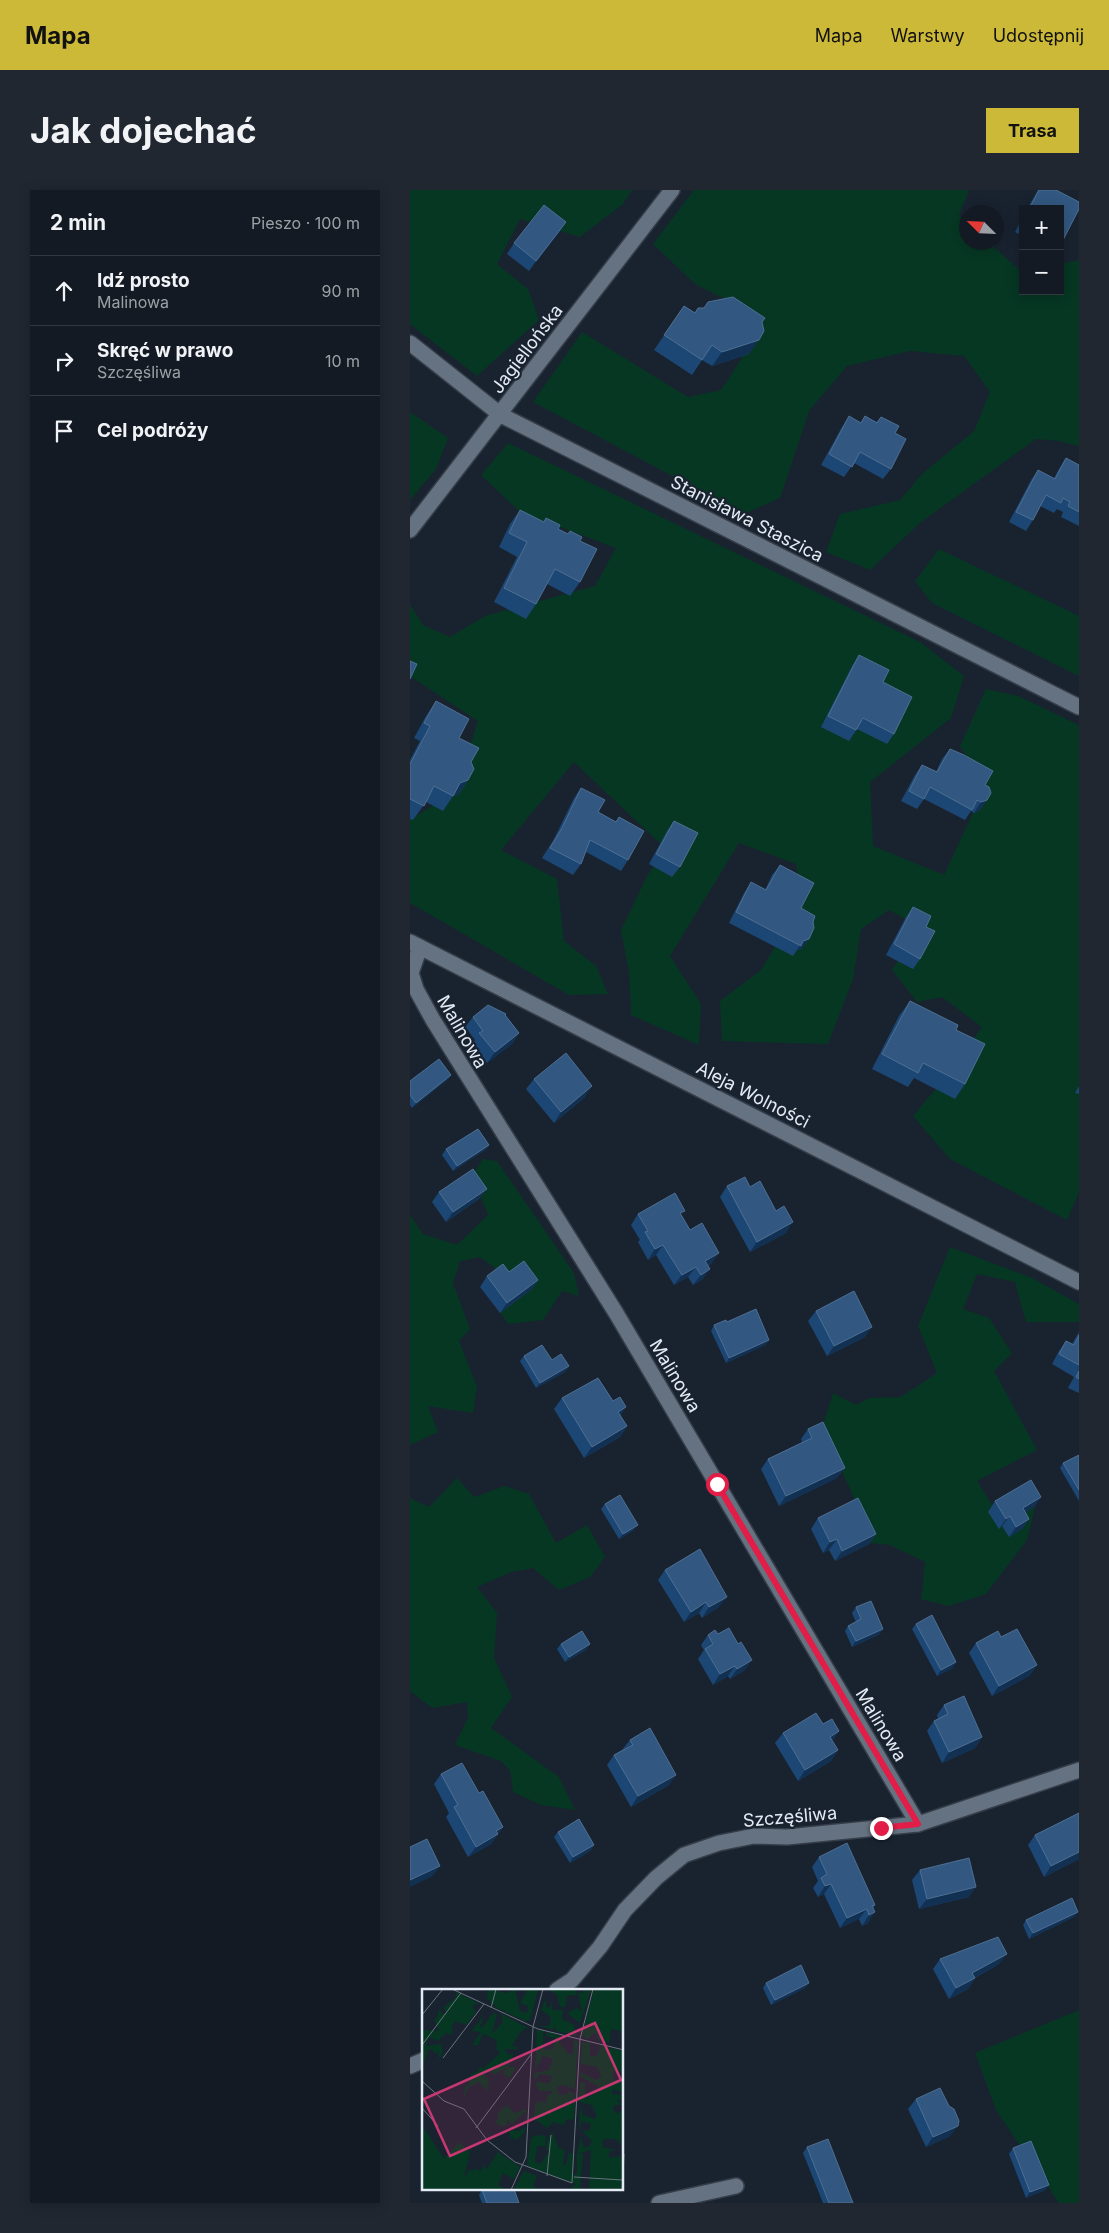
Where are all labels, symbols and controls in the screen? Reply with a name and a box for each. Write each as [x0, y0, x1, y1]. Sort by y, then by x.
text: Mapa [25, 21, 91, 50]
text: Mapa [815, 25, 862, 46]
text: Warstwy [890, 25, 965, 46]
text: Udostępnij [993, 25, 1084, 46]
button: Trasa [986, 108, 1079, 153]
text: Jak dojechać [30, 109, 257, 151]
north arrow [959, 205, 1004, 250]
map controls [1019, 205, 1064, 295]
button: + [1019, 205, 1064, 250]
text: 2 min [50, 210, 106, 235]
text: Pieszo · 100 m [251, 213, 360, 233]
button: − [1019, 250, 1064, 295]
text: Idź prosto [97, 269, 190, 292]
icon: ahead [50, 277, 78, 305]
text: 90 m [321, 281, 360, 301]
text: Malinowa [97, 292, 169, 312]
street label: Jagiellońska [486, 300, 567, 397]
text: Skręć w prawo [97, 339, 233, 362]
icon: right [50, 347, 78, 375]
text: 10 m [325, 351, 360, 371]
text: Szczęśliwa [97, 362, 181, 382]
icon: arrive [50, 417, 78, 445]
text: Cel podróży [97, 419, 209, 442]
street label: Stanisława Staszica [667, 471, 827, 566]
street label: Malinowa [433, 991, 492, 1072]
street label: Aleja Wolności [693, 1057, 813, 1132]
street label: Malinowa [646, 1336, 705, 1416]
route start [706, 1473, 729, 1496]
street label: Malinowa [852, 1685, 911, 1765]
street label: Szczęśliwa [742, 1802, 838, 1831]
route end [870, 1817, 893, 1840]
inset map [422, 1989, 624, 2190]

